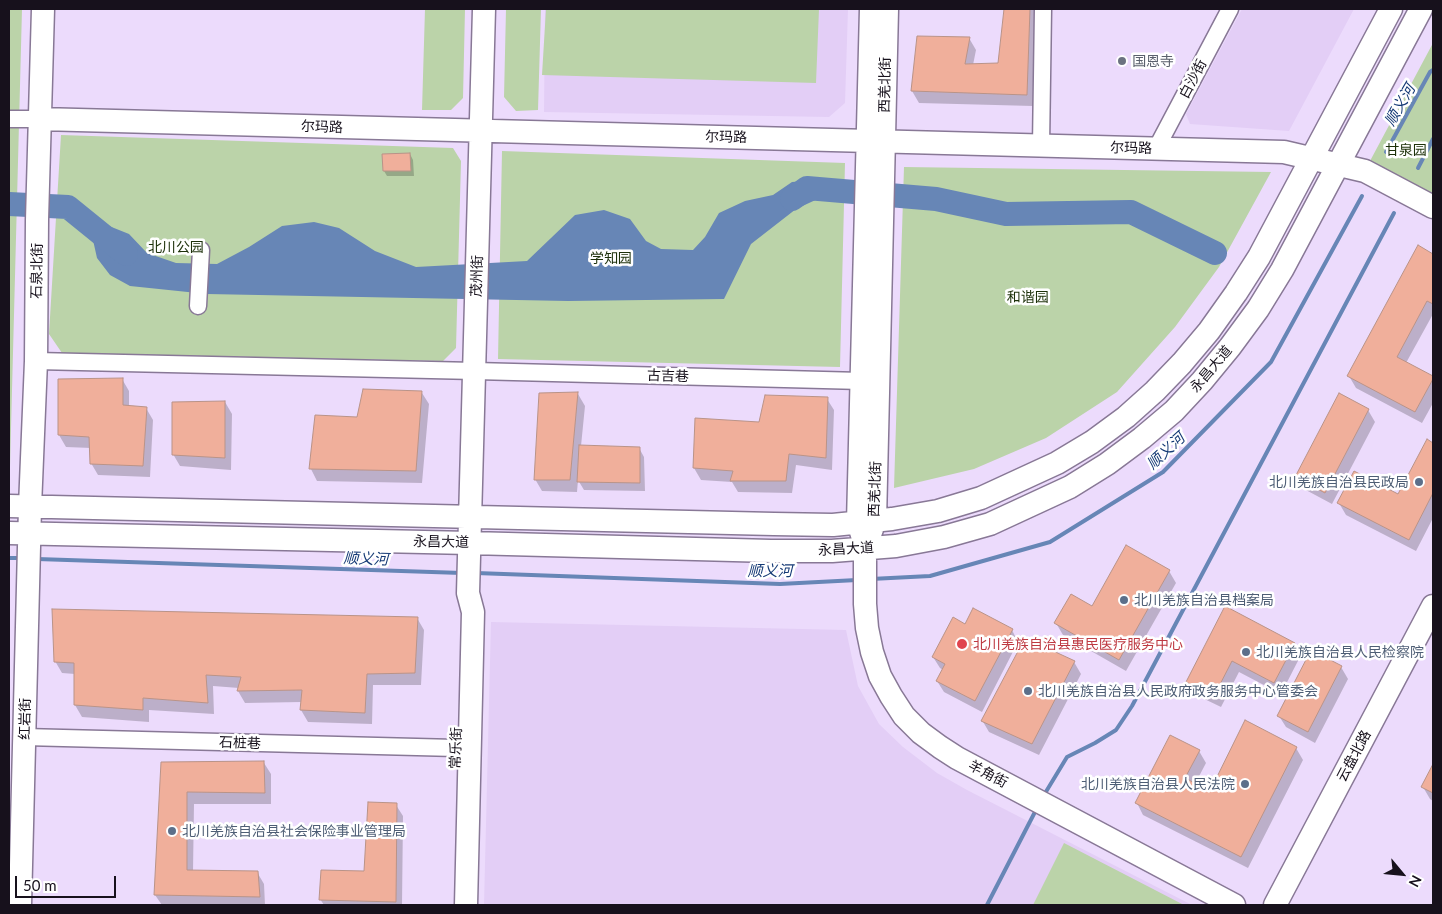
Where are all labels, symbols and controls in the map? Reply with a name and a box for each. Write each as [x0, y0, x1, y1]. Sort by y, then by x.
place label: 国恩寺 [1132, 53, 1174, 69]
marker: 国恩寺 [1116, 55, 1128, 67]
street label: 西羌北街 [876, 57, 894, 113]
street label: 白沙街 [1176, 57, 1210, 101]
water label: 顺义河 [1381, 81, 1419, 129]
street label: 尔玛路 [301, 118, 343, 136]
street label: 尔玛路 [705, 128, 747, 146]
street label: 尔玛路 [1110, 139, 1152, 157]
park label: 甘泉园 [1385, 142, 1427, 158]
park label: 北川公园 [148, 239, 204, 255]
street label: 石泉北街 [28, 243, 46, 299]
park label: 学知园 [590, 250, 632, 266]
street label: 茂州街 [468, 255, 486, 297]
park label: 和谐园 [1007, 289, 1049, 305]
street label: 永昌大道 [1187, 342, 1235, 396]
street label: 古吉巷 [647, 367, 689, 385]
water label: 顺义河 [1143, 429, 1189, 473]
street label: 西羌北街 [866, 461, 884, 517]
place label: 北川羌族自治县民政局 [1269, 474, 1409, 490]
marker: 北川羌族自治县民政局 [1413, 476, 1425, 488]
street label: 永昌大道 [413, 533, 469, 551]
street label: 永昌大道 [818, 539, 874, 559]
water label: 顺义河 [343, 549, 389, 569]
water label: 顺义河 [748, 562, 792, 580]
place label: 北川羌族自治县档案局 [1134, 592, 1274, 608]
marker: 北川羌族自治县档案局 [1118, 594, 1130, 606]
place label: 北川羌族自治县惠民医疗服务中心 [973, 636, 1183, 652]
marker: 北川羌族自治县惠民医疗服务中心 [955, 637, 969, 651]
place label: 北川羌族自治县人民检察院 [1256, 644, 1424, 660]
marker: 北川羌族自治县人民检察院 [1240, 646, 1252, 658]
place label: 北川羌族自治县人民政府政务服务中心管委会 [1038, 683, 1318, 699]
marker: 北川羌族自治县人民政府政务服务中心管委会 [1022, 685, 1034, 697]
street label: 红岩街 [16, 698, 34, 740]
street label: 常乐街 [447, 727, 465, 769]
street label: 云盘北路 [1333, 727, 1375, 785]
street label: 石桩巷 [219, 734, 261, 752]
street label: 羊角街 [966, 757, 1010, 791]
place label: 北川羌族自治县人民法院 [1081, 776, 1235, 792]
marker: 北川羌族自治县人民法院 [1239, 778, 1251, 790]
place label: 北川羌族自治县社会保险事业管理局 [182, 823, 406, 839]
marker: 北川羌族自治县社会保险事业管理局 [166, 825, 178, 837]
north arrow [1377, 849, 1427, 899]
scale bar [18, 866, 119, 898]
text: N [1406, 873, 1426, 890]
text: 50 m [23, 876, 57, 894]

